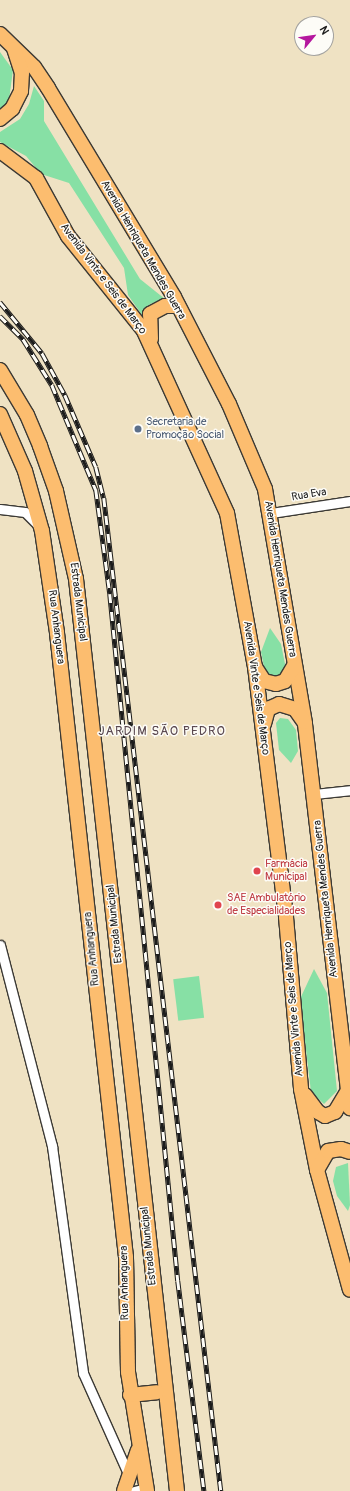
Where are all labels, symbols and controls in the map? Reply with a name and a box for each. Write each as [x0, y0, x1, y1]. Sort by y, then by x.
north arrow [294, 16, 334, 56]
text: N [317, 24, 332, 37]
street label: Avenida Henriqueta Mendes Guerra [98, 178, 188, 322]
street label: Avenida Vinte e Seis de Março [57, 221, 149, 337]
place label: Secretaria de Promoção Social [146, 416, 224, 442]
marker: Secretaria de Promoção Social [133, 424, 143, 434]
street label: Rua Eva [291, 486, 327, 504]
street label: Avenida Henriqueta Mendes Guerra [261, 500, 299, 658]
street label: Estrada Municipal [67, 562, 89, 642]
street label: Rua Anhanguera [45, 589, 67, 665]
street label: Avenida Vinte e Seis de Março [240, 620, 272, 756]
district label: JARDIM SÃO PEDRO [98, 723, 226, 739]
street label: Avenida Henriqueta Mendes Guerra [311, 820, 341, 978]
place label: Farmácia Municipal [265, 858, 308, 884]
marker: Farmácia Municipal [252, 866, 262, 876]
street label: Estrada Municipal [104, 884, 126, 964]
place label: SAE Ambulatório de Especialidades [227, 892, 306, 918]
marker: SAE Ambulatório de Especialidades [212, 899, 224, 911]
street label: Rua Anhanguera [82, 911, 102, 987]
street label: Avenida Vinte e Seis de Março [282, 941, 306, 1077]
street label: Estrada Municipal [138, 1206, 160, 1286]
street label: Rua Anhanguera [118, 1246, 132, 1320]

